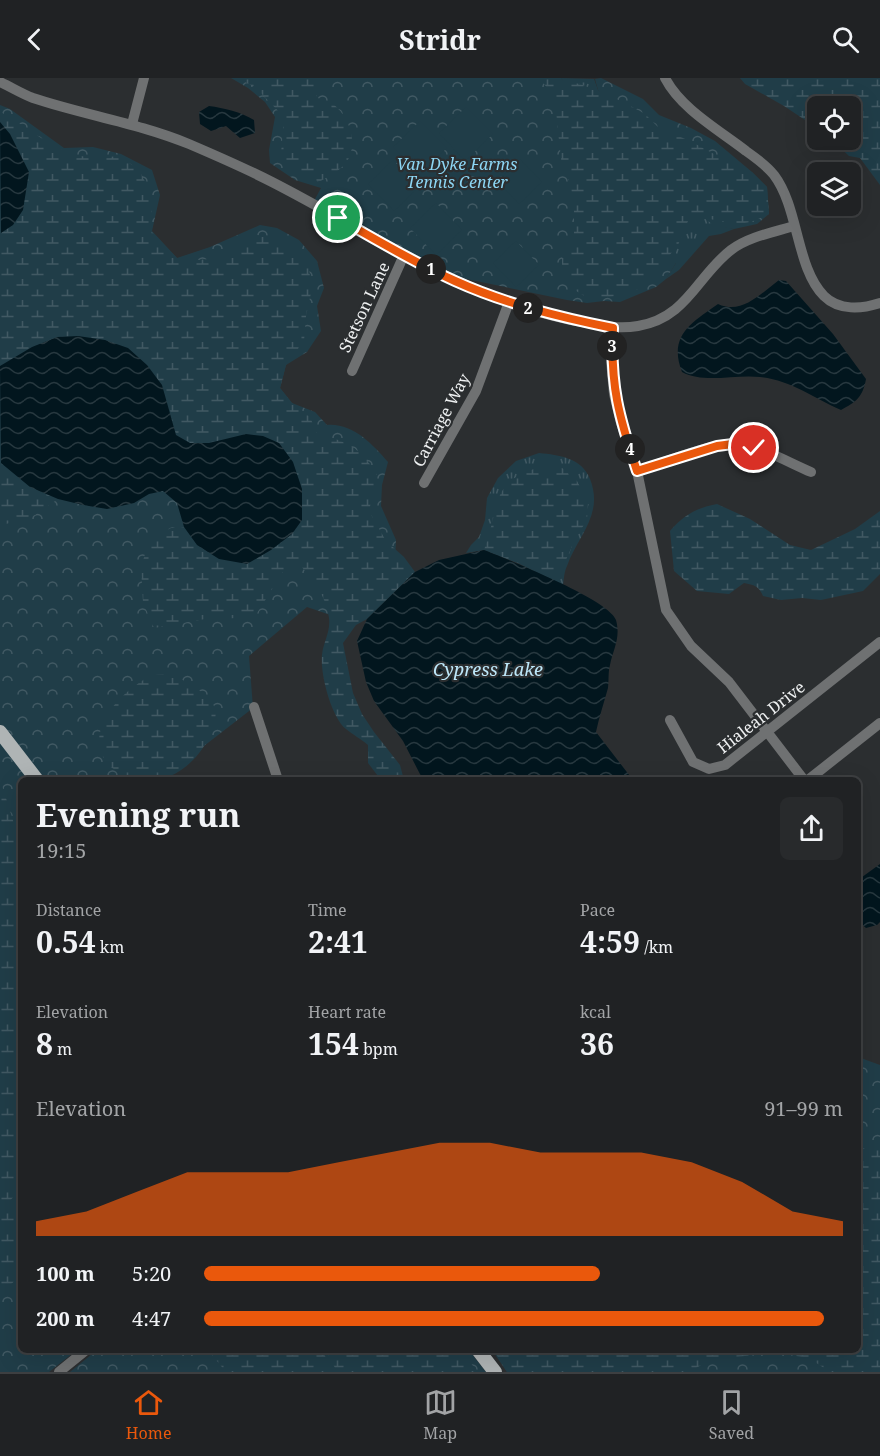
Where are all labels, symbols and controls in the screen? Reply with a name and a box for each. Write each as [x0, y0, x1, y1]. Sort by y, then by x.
text: Stridr [399, 21, 481, 58]
icon: back [18, 23, 51, 56]
icon: search [829, 23, 862, 56]
map controls [807, 96, 861, 216]
button: locate [807, 96, 861, 150]
park label: Van Dyke Farms Tennis Center [396, 153, 518, 193]
button: layers [807, 162, 861, 216]
pin [312, 192, 363, 243]
icon: arrive [321, 201, 354, 234]
pin: 1 [416, 254, 446, 284]
street label: Stetson Lane [333, 258, 395, 356]
text: 1 [426, 258, 436, 280]
pin: 2 [513, 293, 543, 323]
text: 2 [523, 297, 533, 319]
pin: 3 [597, 331, 627, 361]
text: 3 [607, 335, 617, 357]
street label: Carriage Way [407, 369, 475, 471]
pin [728, 422, 779, 473]
icon: check [737, 431, 770, 464]
pin: 4 [615, 434, 645, 464]
text: 4 [625, 438, 635, 460]
water label: Cypress Lake [433, 657, 543, 681]
street label: Hialeah Drive [713, 676, 809, 758]
text: Evening run [36, 792, 240, 837]
button: share [780, 797, 843, 860]
text: 19:15 [36, 837, 86, 864]
text: Distance [36, 899, 101, 921]
text: Time [308, 899, 347, 921]
text: Pace [580, 899, 615, 921]
text: 0.54 [36, 921, 96, 962]
text: 2:41 [308, 921, 368, 962]
text: 4:59 [580, 921, 640, 962]
text: km [96, 936, 124, 958]
text: /km [640, 936, 673, 958]
text: Elevation [36, 1001, 108, 1023]
text: Heart rate [308, 1001, 386, 1023]
text: kcal [580, 1001, 611, 1023]
text: 8 [36, 1023, 53, 1064]
text: 154 [308, 1023, 359, 1064]
text: 36 [580, 1023, 614, 1064]
text: m [53, 1038, 72, 1060]
text: bpm [359, 1038, 398, 1060]
text: Elevation [36, 1095, 126, 1122]
text: 91–99 m [764, 1095, 843, 1122]
text: 100 m [36, 1260, 95, 1287]
text: 5:20 [132, 1260, 171, 1287]
text: 200 m [36, 1305, 95, 1332]
text: 4:47 [132, 1305, 171, 1332]
tab: Home [126, 1386, 171, 1444]
tab: Map [423, 1386, 457, 1444]
tab: Saved [709, 1386, 754, 1444]

